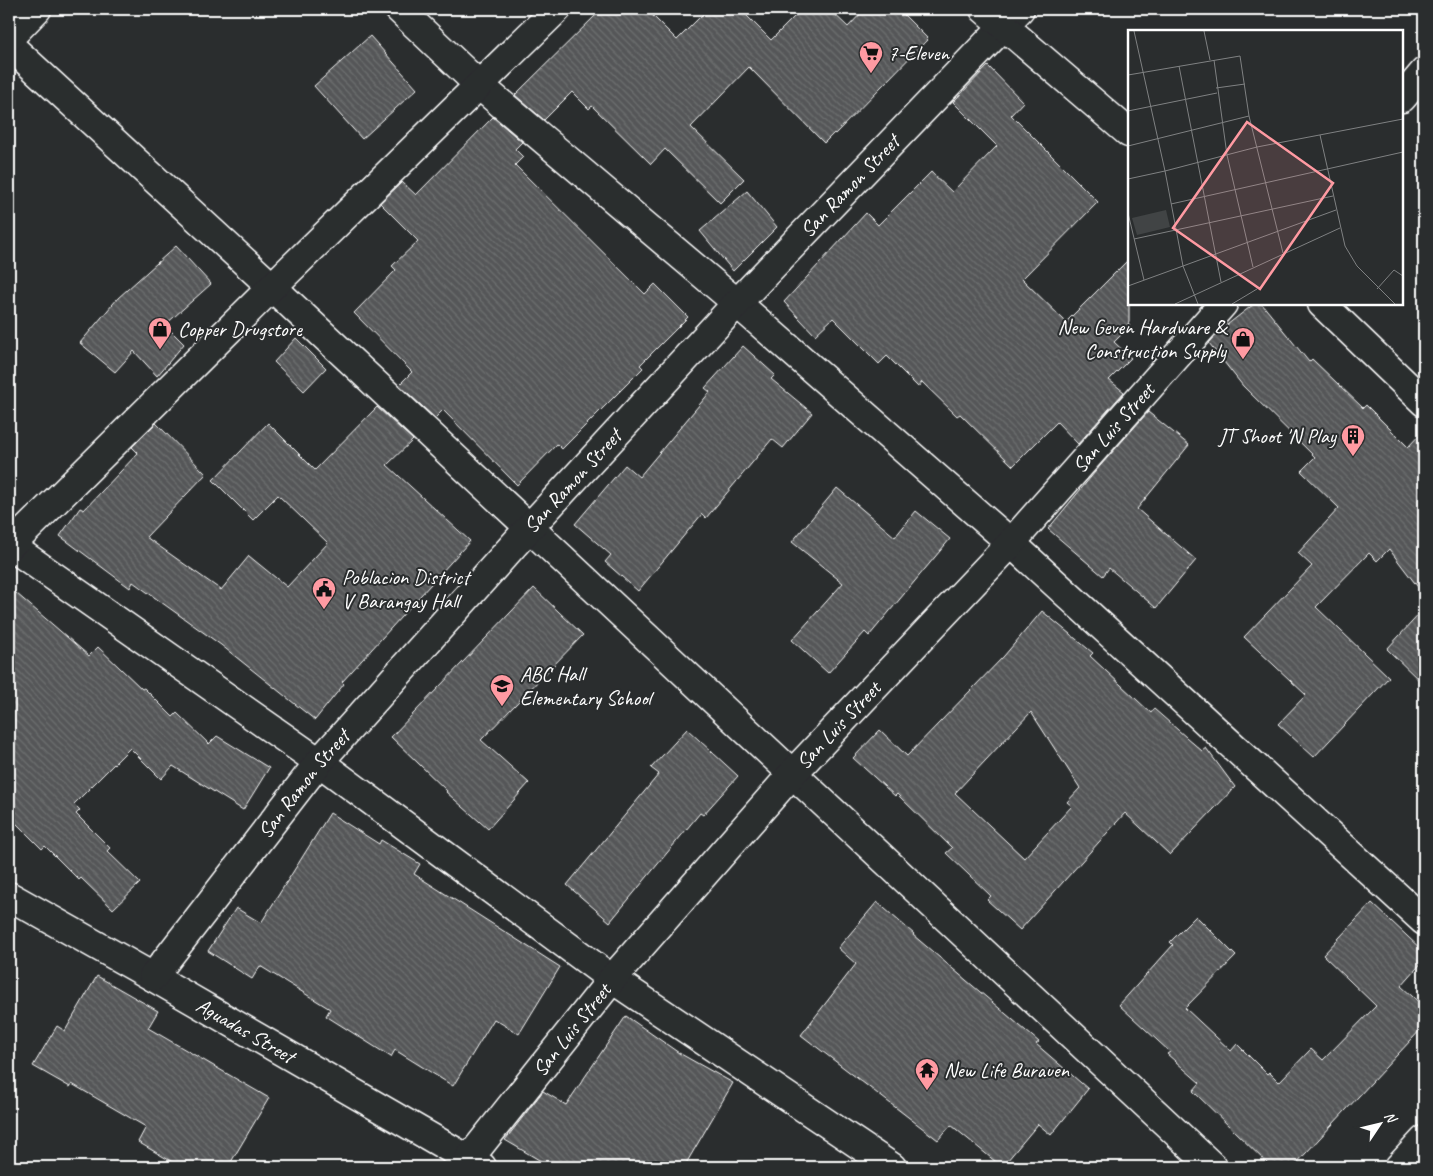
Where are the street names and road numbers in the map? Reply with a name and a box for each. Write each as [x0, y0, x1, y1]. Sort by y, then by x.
street label: San Ramon Street [794, 127, 907, 243]
street label: San Luis Street [1066, 376, 1161, 478]
street label: San Ramon Street [518, 421, 629, 538]
street label: San Luis Street [790, 674, 888, 775]
street label: San Ramon Street [252, 722, 357, 843]
street label: San Luis Street [527, 976, 618, 1082]
street label: Aguadas Street [192, 992, 302, 1070]

